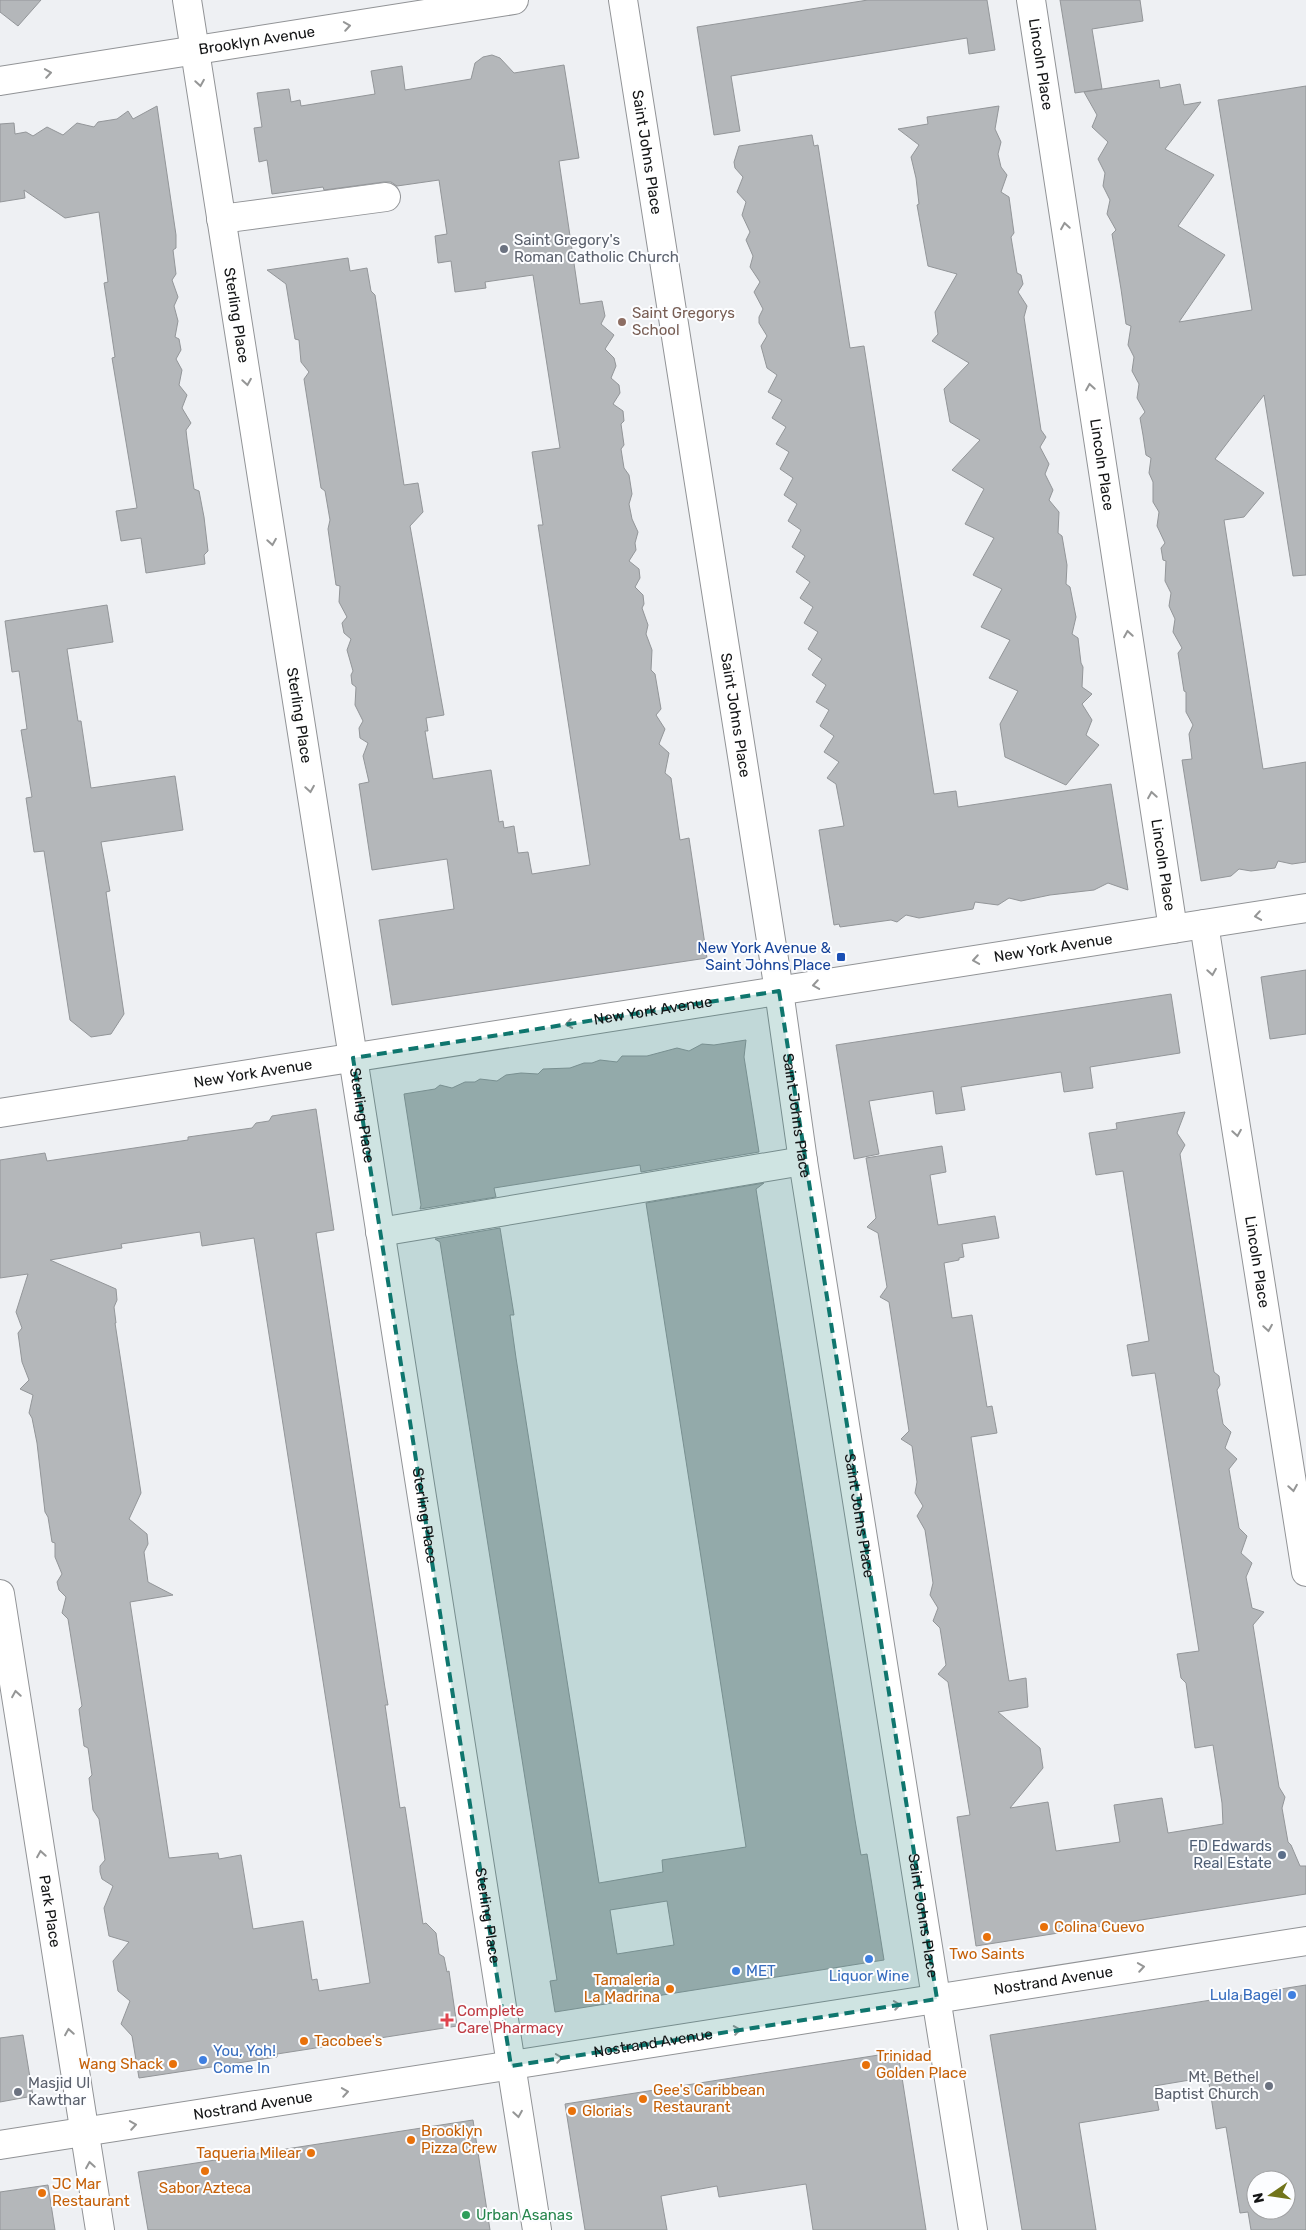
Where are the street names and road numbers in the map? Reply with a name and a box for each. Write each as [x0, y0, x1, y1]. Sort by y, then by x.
street label: Lincoln Place [1025, 17, 1057, 111]
street label: Brooklyn Avenue [197, 22, 316, 59]
street label: Saint Johns Place [628, 89, 666, 216]
street label: Sterling Place [220, 266, 253, 364]
street label: Lincoln Place [1086, 417, 1118, 512]
street label: Saint Johns Place [717, 652, 754, 779]
street label: Sterling Place [283, 666, 316, 764]
street label: Lincoln Place [1147, 818, 1179, 912]
street label: New York Avenue [993, 930, 1114, 966]
street label: New York Avenue [592, 992, 714, 1029]
street label: Saint Johns Place [779, 1052, 815, 1179]
street label: New York Avenue [192, 1055, 313, 1091]
street label: Sterling Place [346, 1066, 378, 1164]
street label: Lincoln Place [1241, 1215, 1273, 1309]
street label: Saint Johns Place [841, 1452, 878, 1579]
street label: Sterling Place [408, 1466, 441, 1565]
street label: Saint Johns Place [904, 1852, 942, 1979]
street label: Sterling Place [471, 1866, 504, 1965]
street label: Park Place [35, 1874, 64, 1949]
street label: Nostrand Avenue [992, 1962, 1114, 1999]
street label: Nostrand Avenue [592, 2025, 714, 2061]
street label: Nostrand Avenue [192, 2087, 314, 2124]

